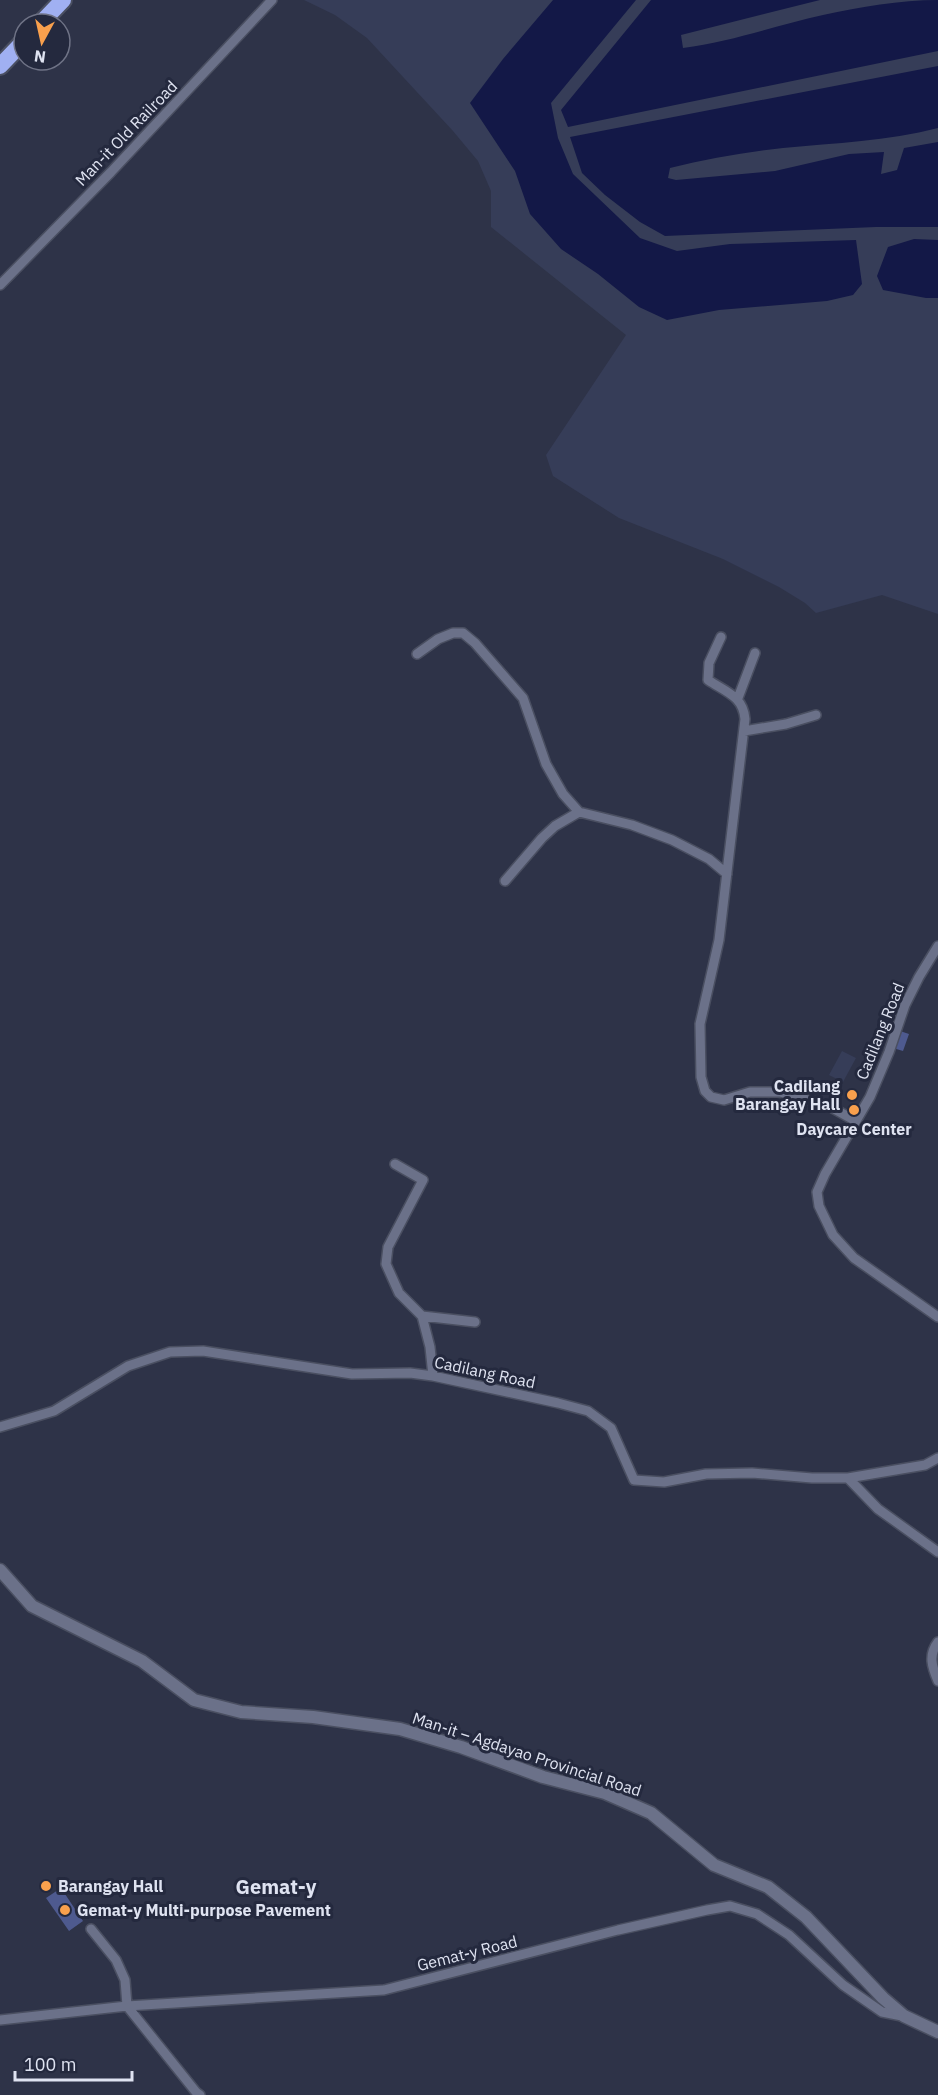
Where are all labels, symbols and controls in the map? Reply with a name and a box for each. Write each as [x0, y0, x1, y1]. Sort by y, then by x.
north arrow [12, 12, 72, 72]
text: N [33, 46, 47, 68]
street label: Man-it Old Railroad [71, 76, 181, 190]
street label: Cadilang Road [851, 980, 909, 1082]
place label: Cadilang Barangay Hall [735, 1076, 840, 1114]
marker: Cadilang Barangay Hall [845, 1088, 859, 1102]
marker: Daycare Center [847, 1103, 861, 1117]
place label: Daycare Center [796, 1119, 912, 1139]
street label: Cadilang Road [433, 1352, 537, 1392]
street label: Man-it – Agdayao Provincial Road [410, 1707, 644, 1801]
district label: Gemat-y [236, 1873, 317, 1900]
place label: Barangay Hall [58, 1876, 163, 1896]
marker: Barangay Hall [39, 1879, 53, 1893]
place label: Gemat-y Multi-purpose Pavement [77, 1900, 331, 1920]
marker: Gemat-y Multi-purpose Pavement [58, 1903, 72, 1917]
street label: Gemat-y Road [415, 1931, 519, 1975]
scale bar [15, 2044, 132, 2082]
text: 100 m [24, 2053, 76, 2076]

